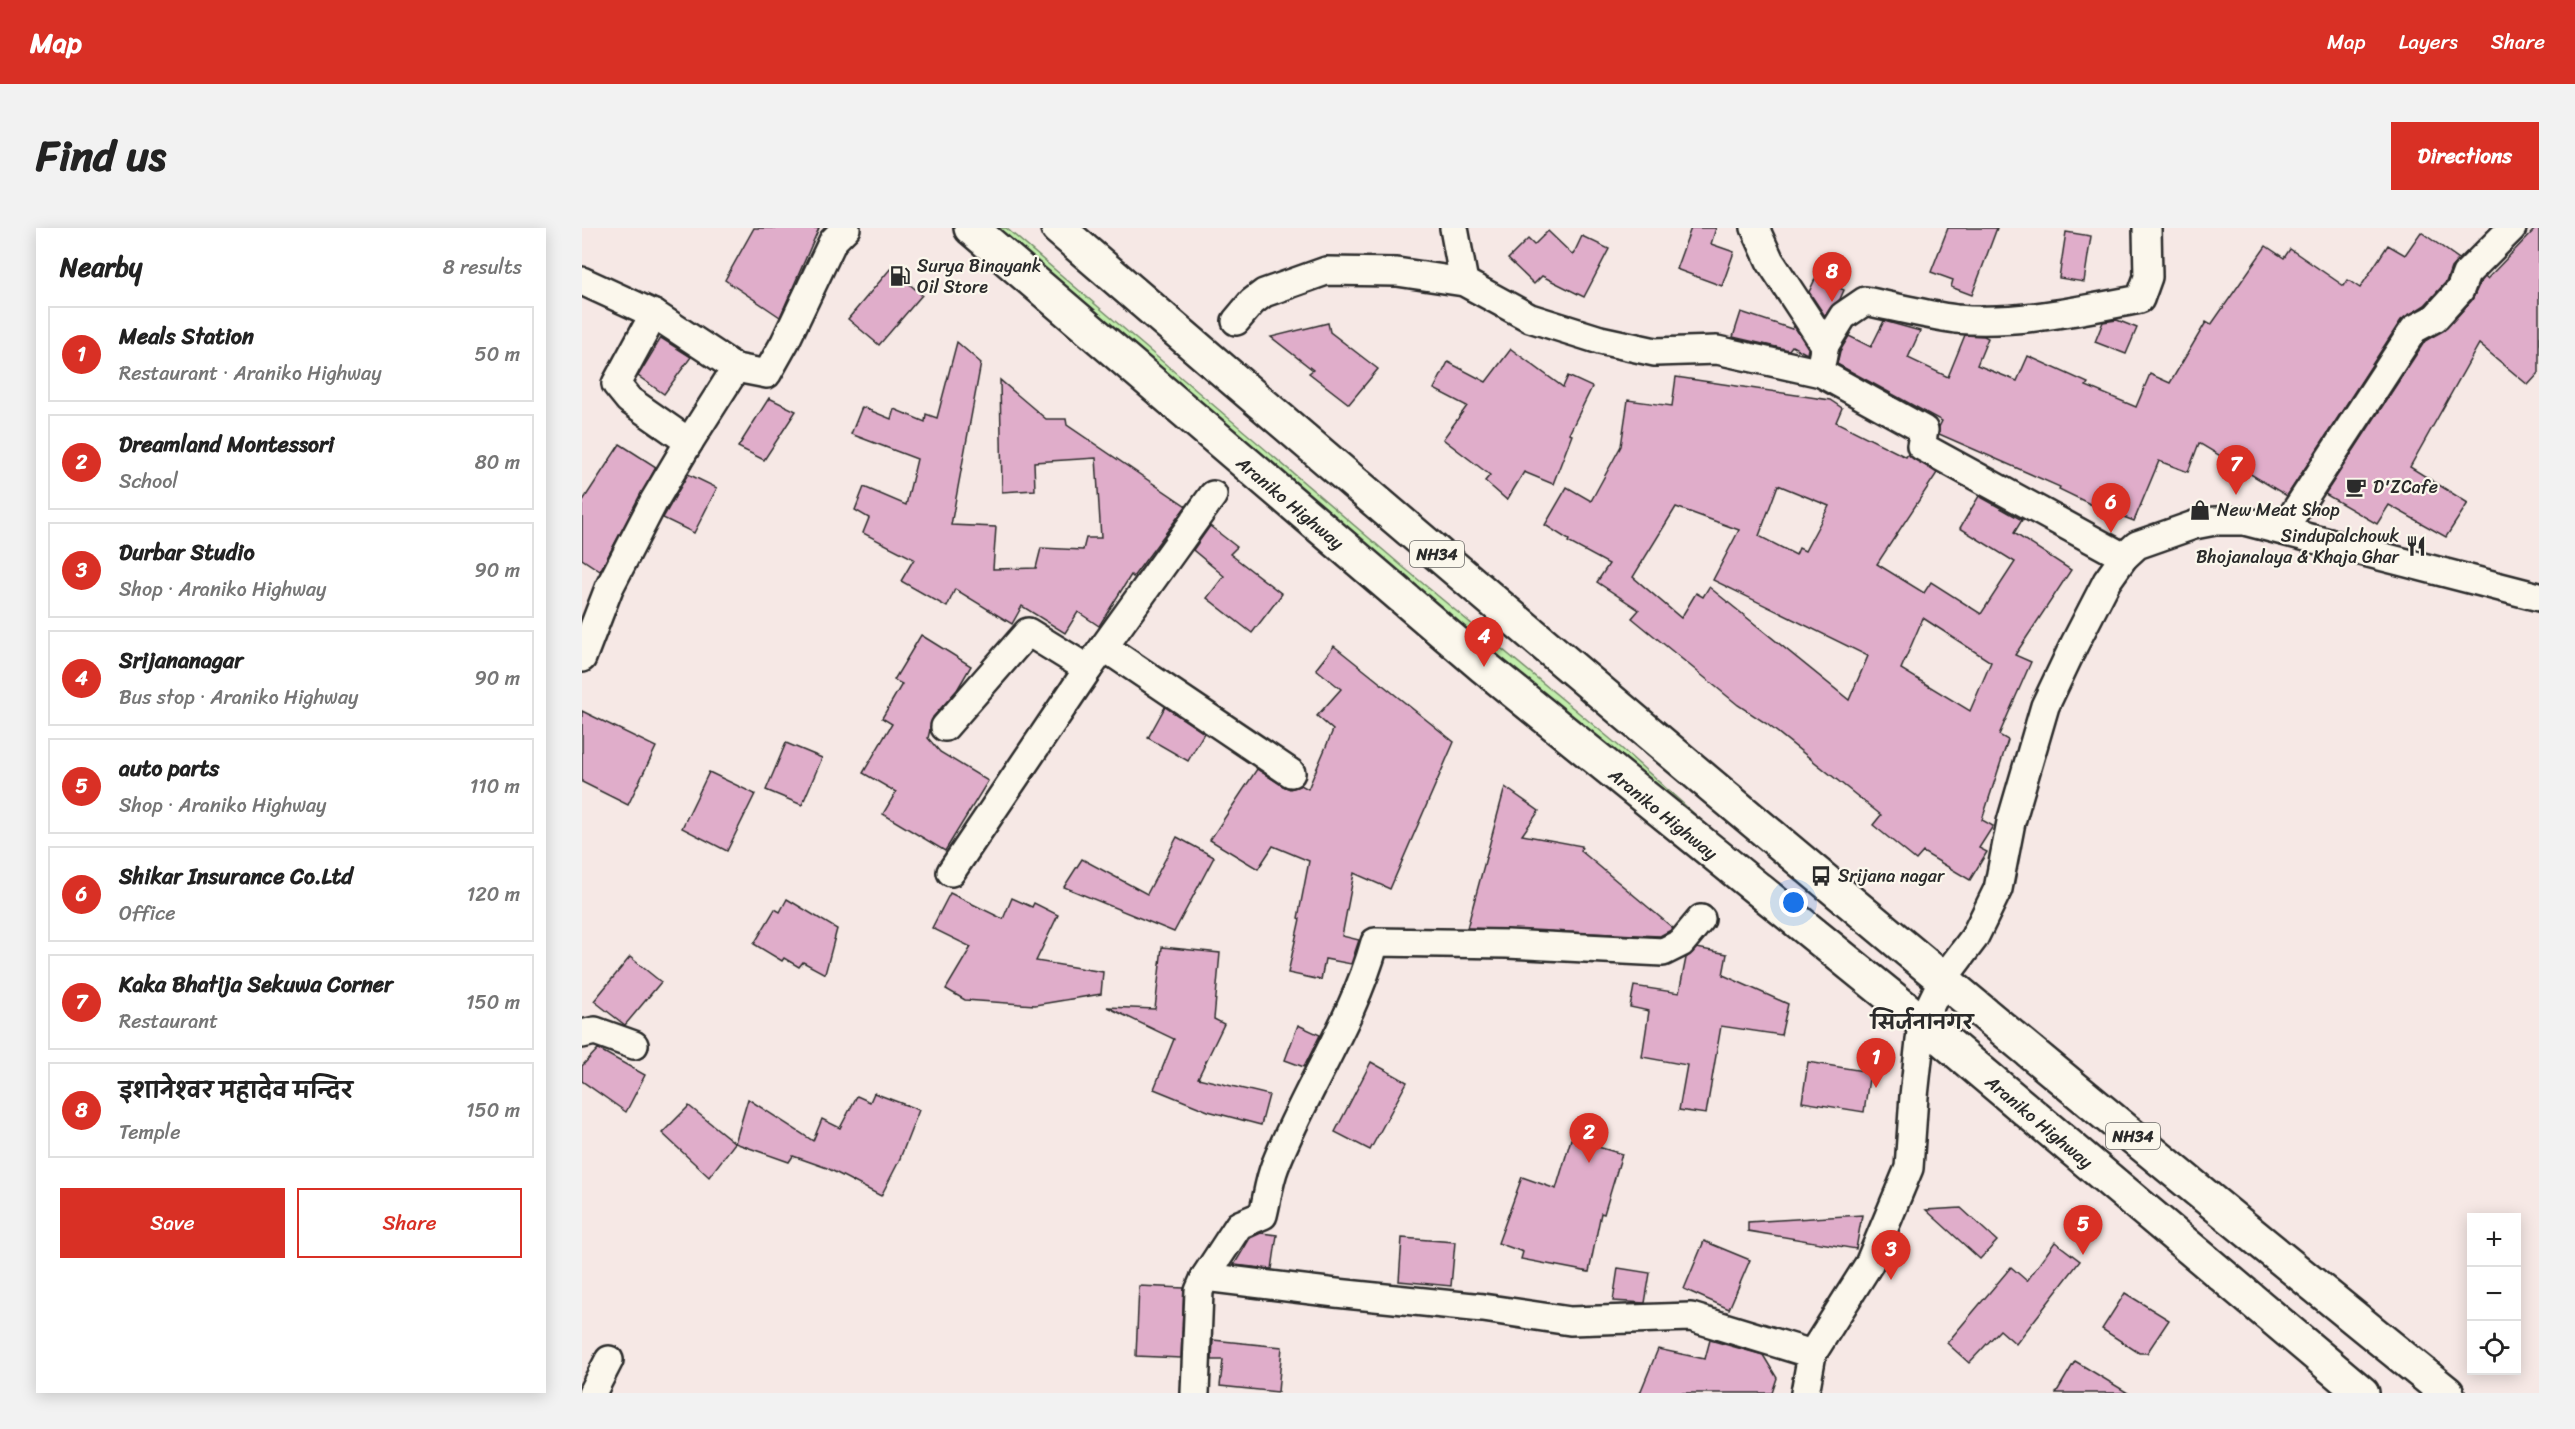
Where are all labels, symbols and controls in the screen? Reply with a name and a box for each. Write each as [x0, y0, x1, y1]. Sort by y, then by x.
text: Map [30, 18, 82, 67]
text: Map [2327, 23, 2366, 61]
text: Layers [2399, 23, 2458, 61]
text: Share [2491, 23, 2545, 61]
text: Find us [36, 119, 166, 193]
button: Directions [2391, 122, 2539, 190]
text: Nearby [60, 244, 142, 290]
text: 8 results [443, 250, 522, 285]
place label: Surya Binayank Oil Store [917, 250, 1041, 303]
pin: 8 [1812, 253, 1852, 302]
fuel station icon: Surya Binayank Oil Store [888, 264, 912, 288]
text: Meals Station [119, 317, 254, 356]
text: 1 [77, 337, 86, 372]
text: 50 m [475, 337, 520, 372]
text: Restaurant · Araniko Highway [119, 356, 382, 391]
text: Dreamland Montessori [119, 425, 334, 464]
text: 2 [76, 445, 87, 480]
text: 80 m [475, 445, 520, 480]
pin: 7 [2216, 446, 2256, 495]
street label: Araniko Highway [1228, 447, 1352, 558]
text: School [119, 464, 178, 499]
place label: D'ZCafe [2373, 471, 2438, 503]
cafe icon: D'ZCafe [2344, 475, 2368, 499]
pin: 6 [2092, 484, 2131, 533]
place label: New Meat Shop [2217, 494, 2340, 526]
shop icon: New Meat Shop [2188, 498, 2212, 522]
place label: Sindupalchowk Bhojanalaya & Khaja Ghar [2196, 520, 2401, 573]
text: Durbar Studio [119, 533, 255, 572]
restaurant icon: Sindupalchowk Bhojanalaya & Khaja Ghar [2404, 534, 2428, 558]
road number: NH34 [1410, 541, 1464, 567]
text: 3 [76, 553, 87, 588]
text: 90 m [475, 553, 520, 588]
text: Shop · Araniko Highway [119, 572, 326, 607]
pin: 4 [1464, 618, 1504, 667]
text: Srijananagar [119, 641, 243, 680]
text: 4 [75, 661, 88, 696]
text: 90 m [475, 661, 520, 696]
text: Bus stop · Araniko Highway [119, 680, 358, 715]
text: auto parts [119, 749, 219, 788]
street label: Araniko Highway [1600, 759, 1725, 869]
text: 5 [75, 769, 88, 804]
text: 110 m [470, 769, 520, 804]
text: Shop · Araniko Highway [119, 788, 326, 823]
text: Shikar Insurance Co.Ltd [119, 857, 353, 896]
place label: Srijana nagar [1838, 860, 1946, 892]
bus stop icon: Srijana nagar [1809, 864, 1833, 888]
text: 6 [76, 877, 87, 912]
text: 120 m [467, 877, 520, 912]
your location [1779, 888, 1808, 917]
text: Office [119, 896, 175, 931]
text: Kaka Bhatija Sekuwa Corner [119, 965, 393, 1004]
text: 7 [76, 985, 87, 1020]
text: 150 m [466, 985, 520, 1020]
text: Restaurant [119, 1004, 218, 1039]
district label: सिर्जनानगर [1869, 1005, 1976, 1040]
pin: 1 [1856, 1038, 1896, 1088]
street label: Araniko Highway [1977, 1066, 2101, 1177]
text: इशानेश्वर महादेव मन्दिर [119, 1071, 353, 1110]
text: 8 [75, 1093, 88, 1128]
text: 150 m [466, 1093, 520, 1128]
pin: 2 [1570, 1114, 1608, 1163]
text: Temple [119, 1115, 181, 1150]
road number: NH34 [2106, 1123, 2160, 1149]
button: Save [60, 1188, 285, 1258]
button: Share [297, 1188, 522, 1258]
pin: 5 [2064, 1206, 2102, 1255]
map controls [2467, 1213, 2521, 1375]
button: + [2467, 1213, 2521, 1267]
pin: 3 [1872, 1230, 1910, 1280]
button: − [2467, 1267, 2521, 1321]
button: locate [2467, 1321, 2521, 1375]

